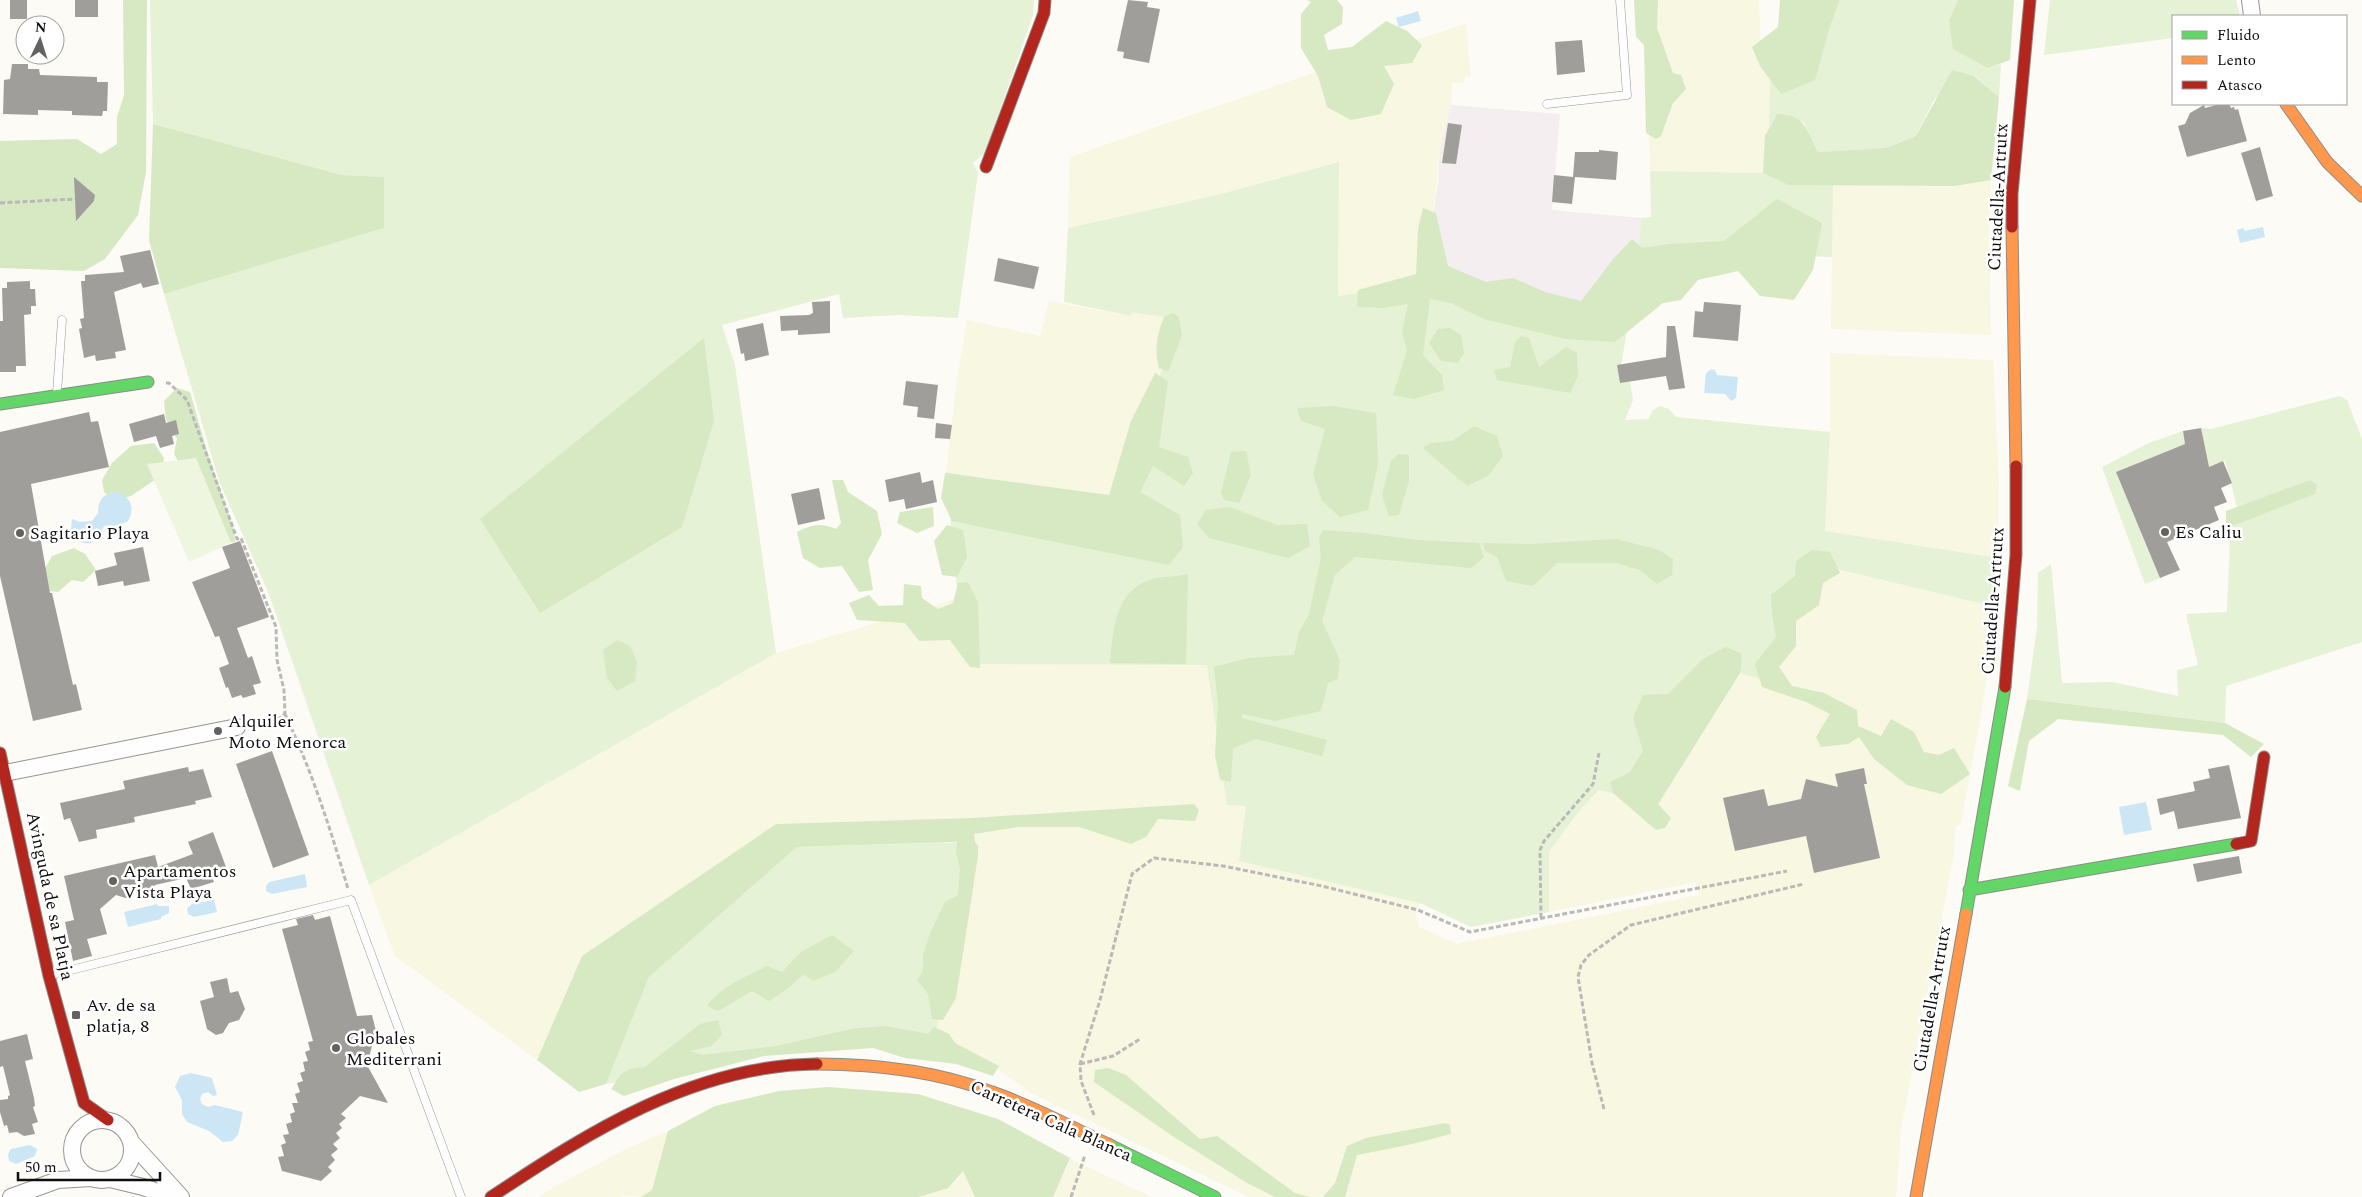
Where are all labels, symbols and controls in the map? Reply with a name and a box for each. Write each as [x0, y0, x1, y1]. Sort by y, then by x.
north arrow [15, 15, 65, 65]
legend [2172, 15, 2347, 105]
text: N [34, 17, 47, 38]
text: Fluido [2217, 24, 2260, 47]
text: Lento [2217, 49, 2256, 72]
text: Atasco [2217, 74, 2262, 97]
street label: Ciutadella-Artrutx [1981, 122, 2015, 271]
place label: Es Caliu [2175, 519, 2242, 546]
place label: Sagitario Playa [30, 520, 149, 547]
street label: Ciutadella-Artrutx [1974, 526, 2012, 676]
marker: Es Caliu [2159, 526, 2171, 538]
marker: Sagitario Playa [14, 527, 26, 539]
place label: Alquiler Moto Menorca [228, 708, 347, 756]
marker: Alquiler Moto Menorca [212, 725, 224, 737]
street label: Avinguda de sa Platja [19, 809, 81, 983]
place label: Apartamentos Vista Playa [123, 858, 236, 906]
marker: Apartamentos Vista Playa [107, 875, 119, 887]
street label: Ciutadella-Artrutx [1906, 924, 1958, 1074]
place label: Av. de sa platja, 8 [86, 992, 156, 1040]
marker: Av. de sa platja, 8 [70, 1009, 82, 1021]
place label: Globales Mediterrani [346, 1025, 442, 1073]
marker: Globales Mediterrani [330, 1042, 342, 1054]
street label: Carretera Cala Blanca [966, 1073, 1136, 1169]
scale bar [18, 1150, 160, 1182]
text: 50 m [25, 1156, 57, 1179]

